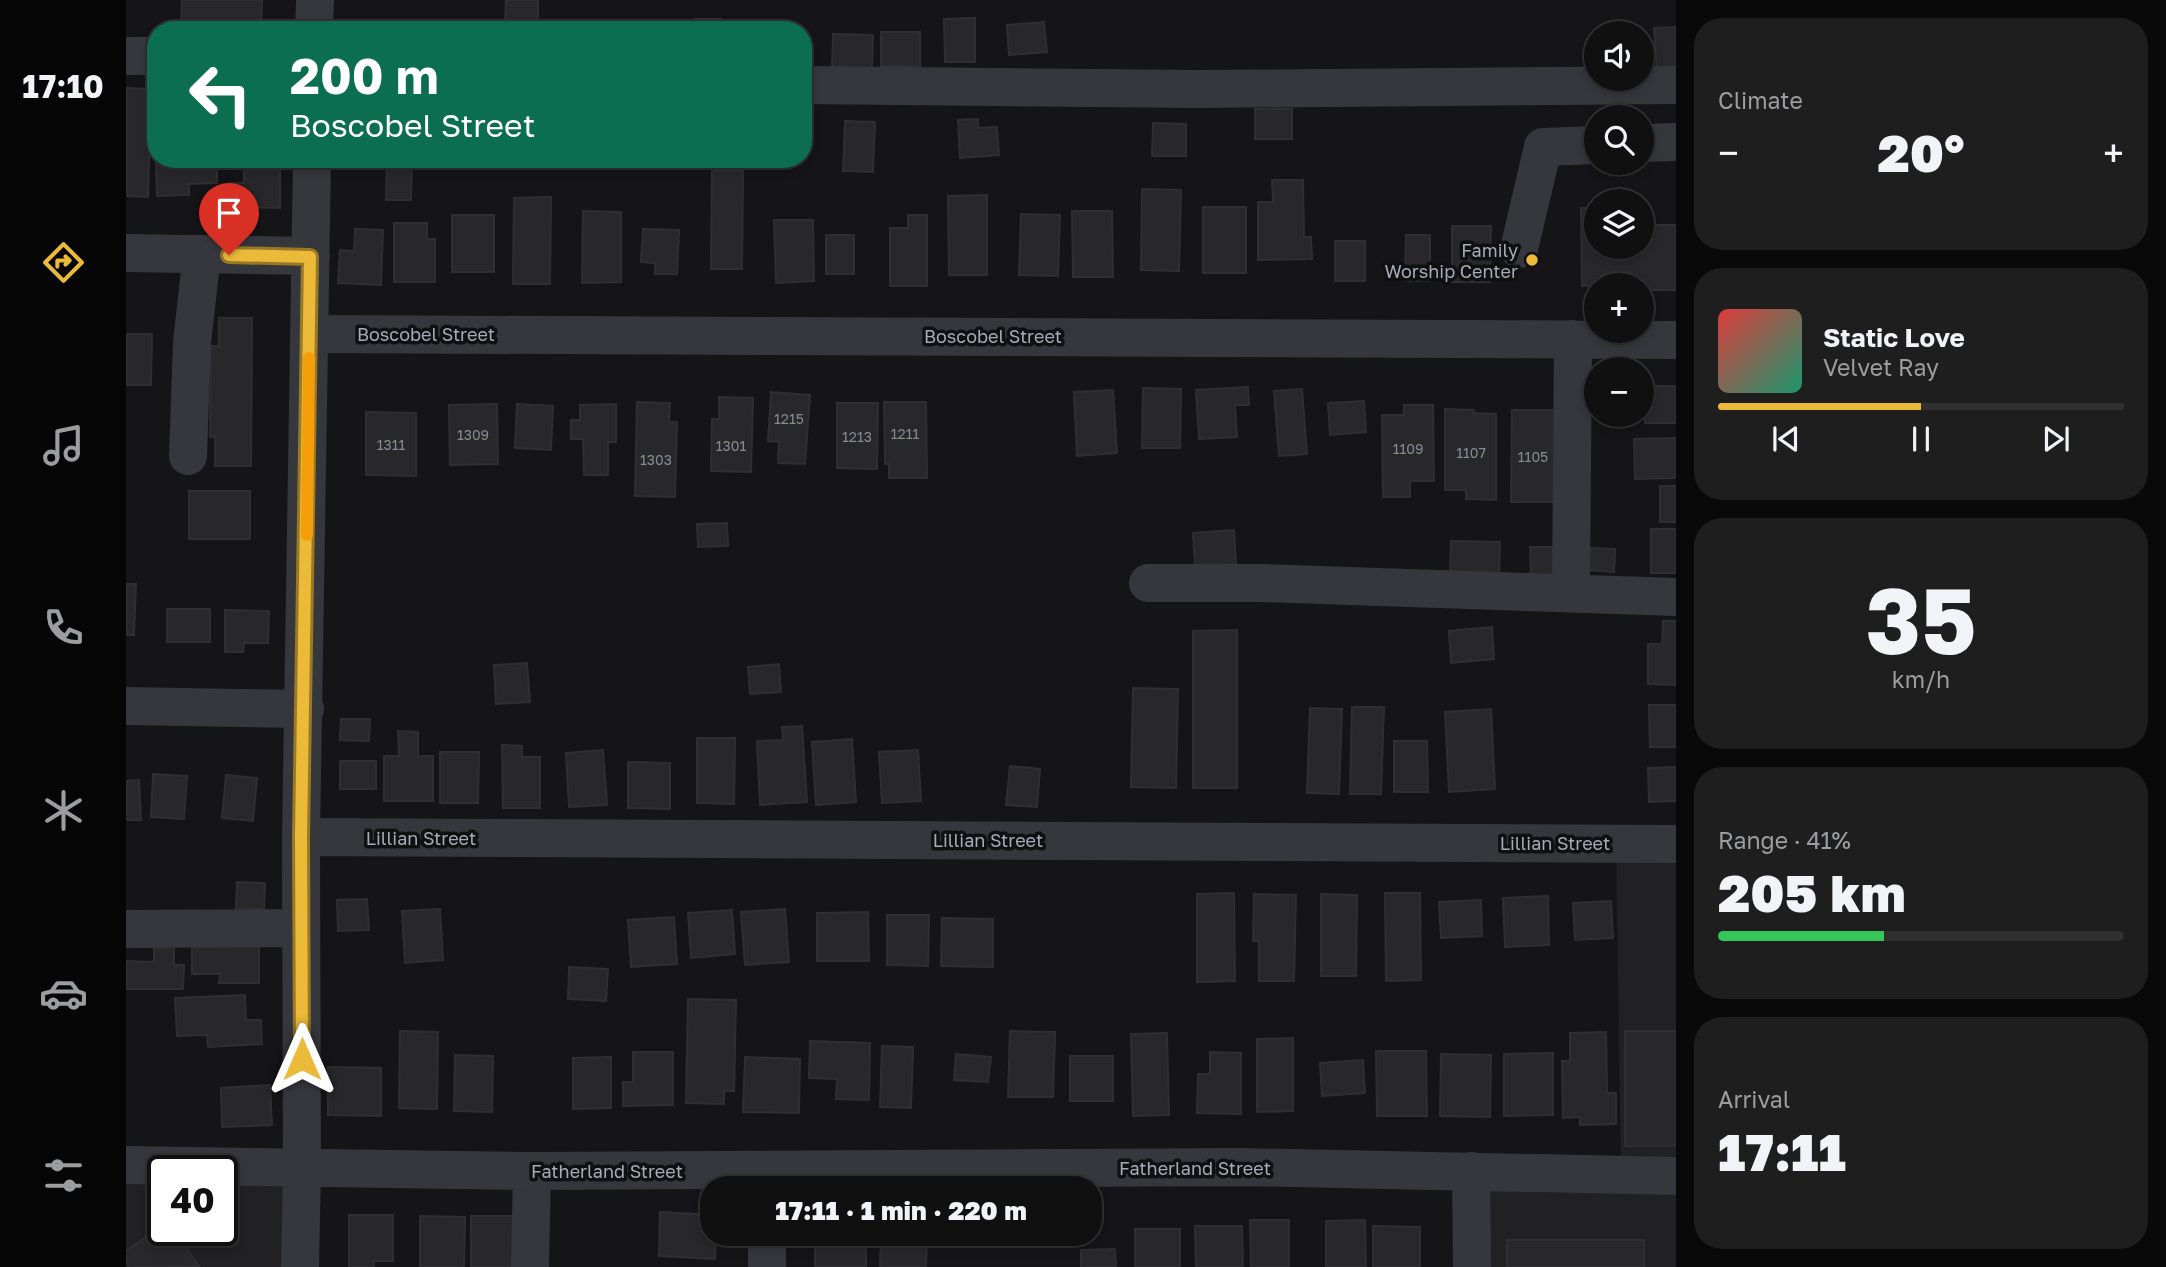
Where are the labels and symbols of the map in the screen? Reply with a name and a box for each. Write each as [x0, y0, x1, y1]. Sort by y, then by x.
pin [199, 183, 259, 255]
place label: Family Worship Center [1384, 239, 1518, 282]
marker: Family Worship Center [1524, 252, 1540, 268]
street label: Boscobel Street [357, 323, 495, 345]
street label: Boscobel Street [924, 325, 1062, 347]
house number: 1215 [774, 410, 804, 427]
house number: 1211 [891, 425, 919, 442]
house number: 1309 [457, 426, 489, 443]
house number: 1213 [842, 428, 872, 445]
house number: 1311 [377, 436, 405, 453]
house number: 1301 [716, 437, 746, 454]
house number: 1109 [1393, 440, 1423, 457]
house number: 1107 [1456, 444, 1486, 461]
house number: 1105 [1518, 448, 1548, 465]
house number: 1303 [640, 451, 672, 468]
street label: Lillian Street [366, 827, 476, 849]
street label: Lillian Street [933, 829, 1043, 851]
street label: Lillian Street [1500, 832, 1610, 854]
position arrow [265, 1022, 339, 1096]
speed limit sign: 40 [147, 1155, 238, 1246]
street label: Fatherland Street [1119, 1157, 1271, 1179]
street label: Fatherland Street [531, 1160, 683, 1182]

